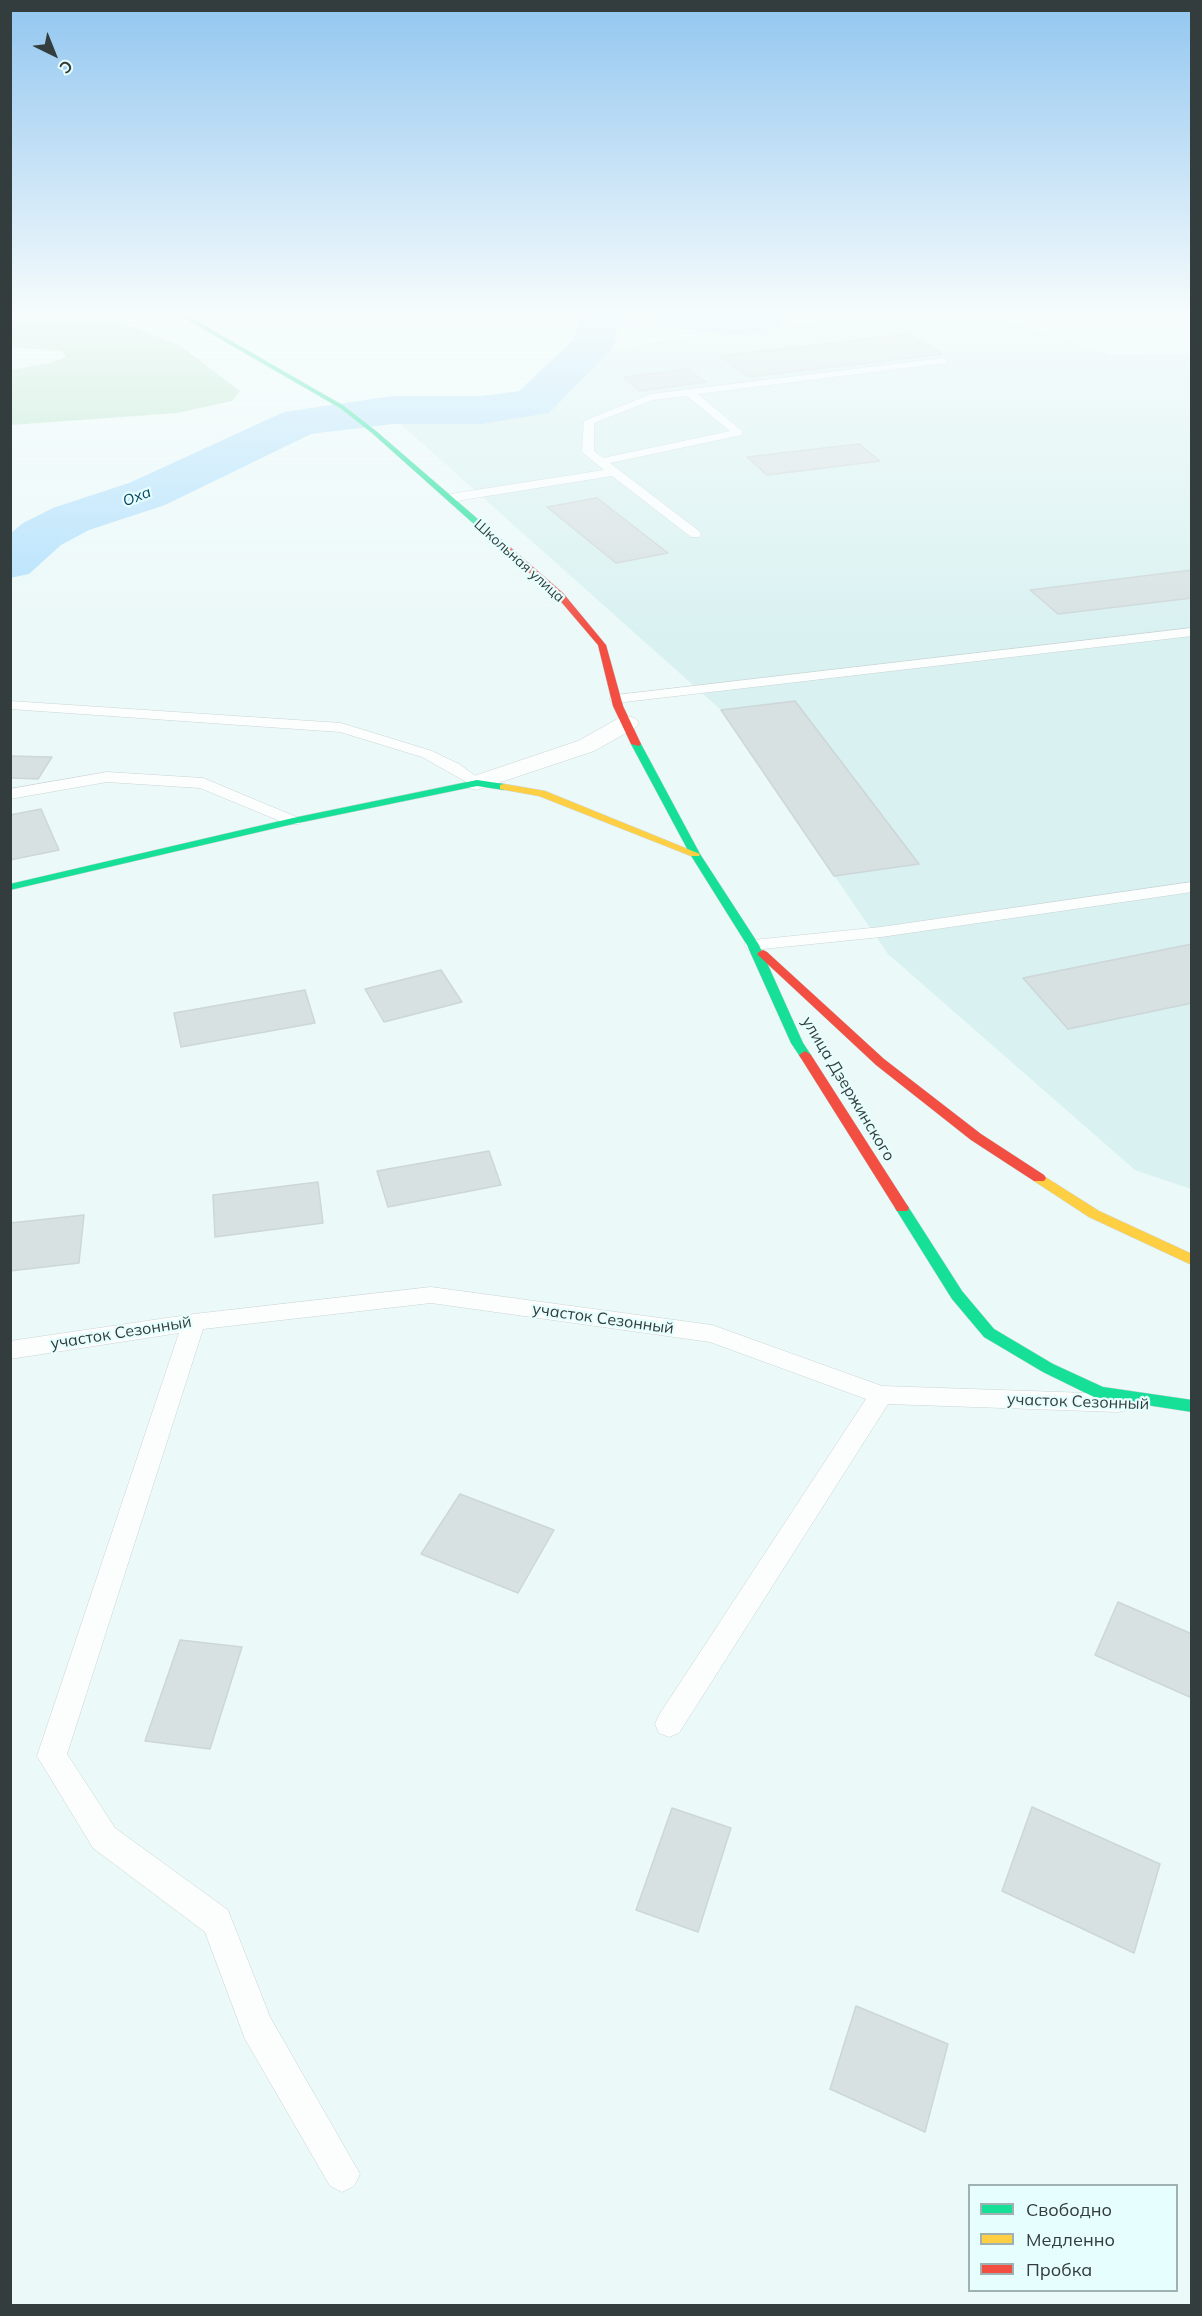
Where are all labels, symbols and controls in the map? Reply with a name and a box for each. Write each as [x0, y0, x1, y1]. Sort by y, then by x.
north arrow [24, 24, 84, 84]
text: С [55, 56, 77, 78]
water label: Оха [120, 483, 154, 511]
street label: Школьная улица [470, 516, 568, 606]
street label: улица Дзержинского [797, 1013, 899, 1165]
street label: участок Сезонный [531, 1300, 675, 1338]
street label: участок Сезонный [49, 1312, 193, 1354]
street label: участок Сезонный [1006, 1390, 1150, 1414]
legend [968, 2184, 1178, 2292]
text: Свободно [1026, 2198, 1112, 2221]
text: Медленно [1026, 2228, 1115, 2251]
text: Пробка [1026, 2258, 1092, 2281]

